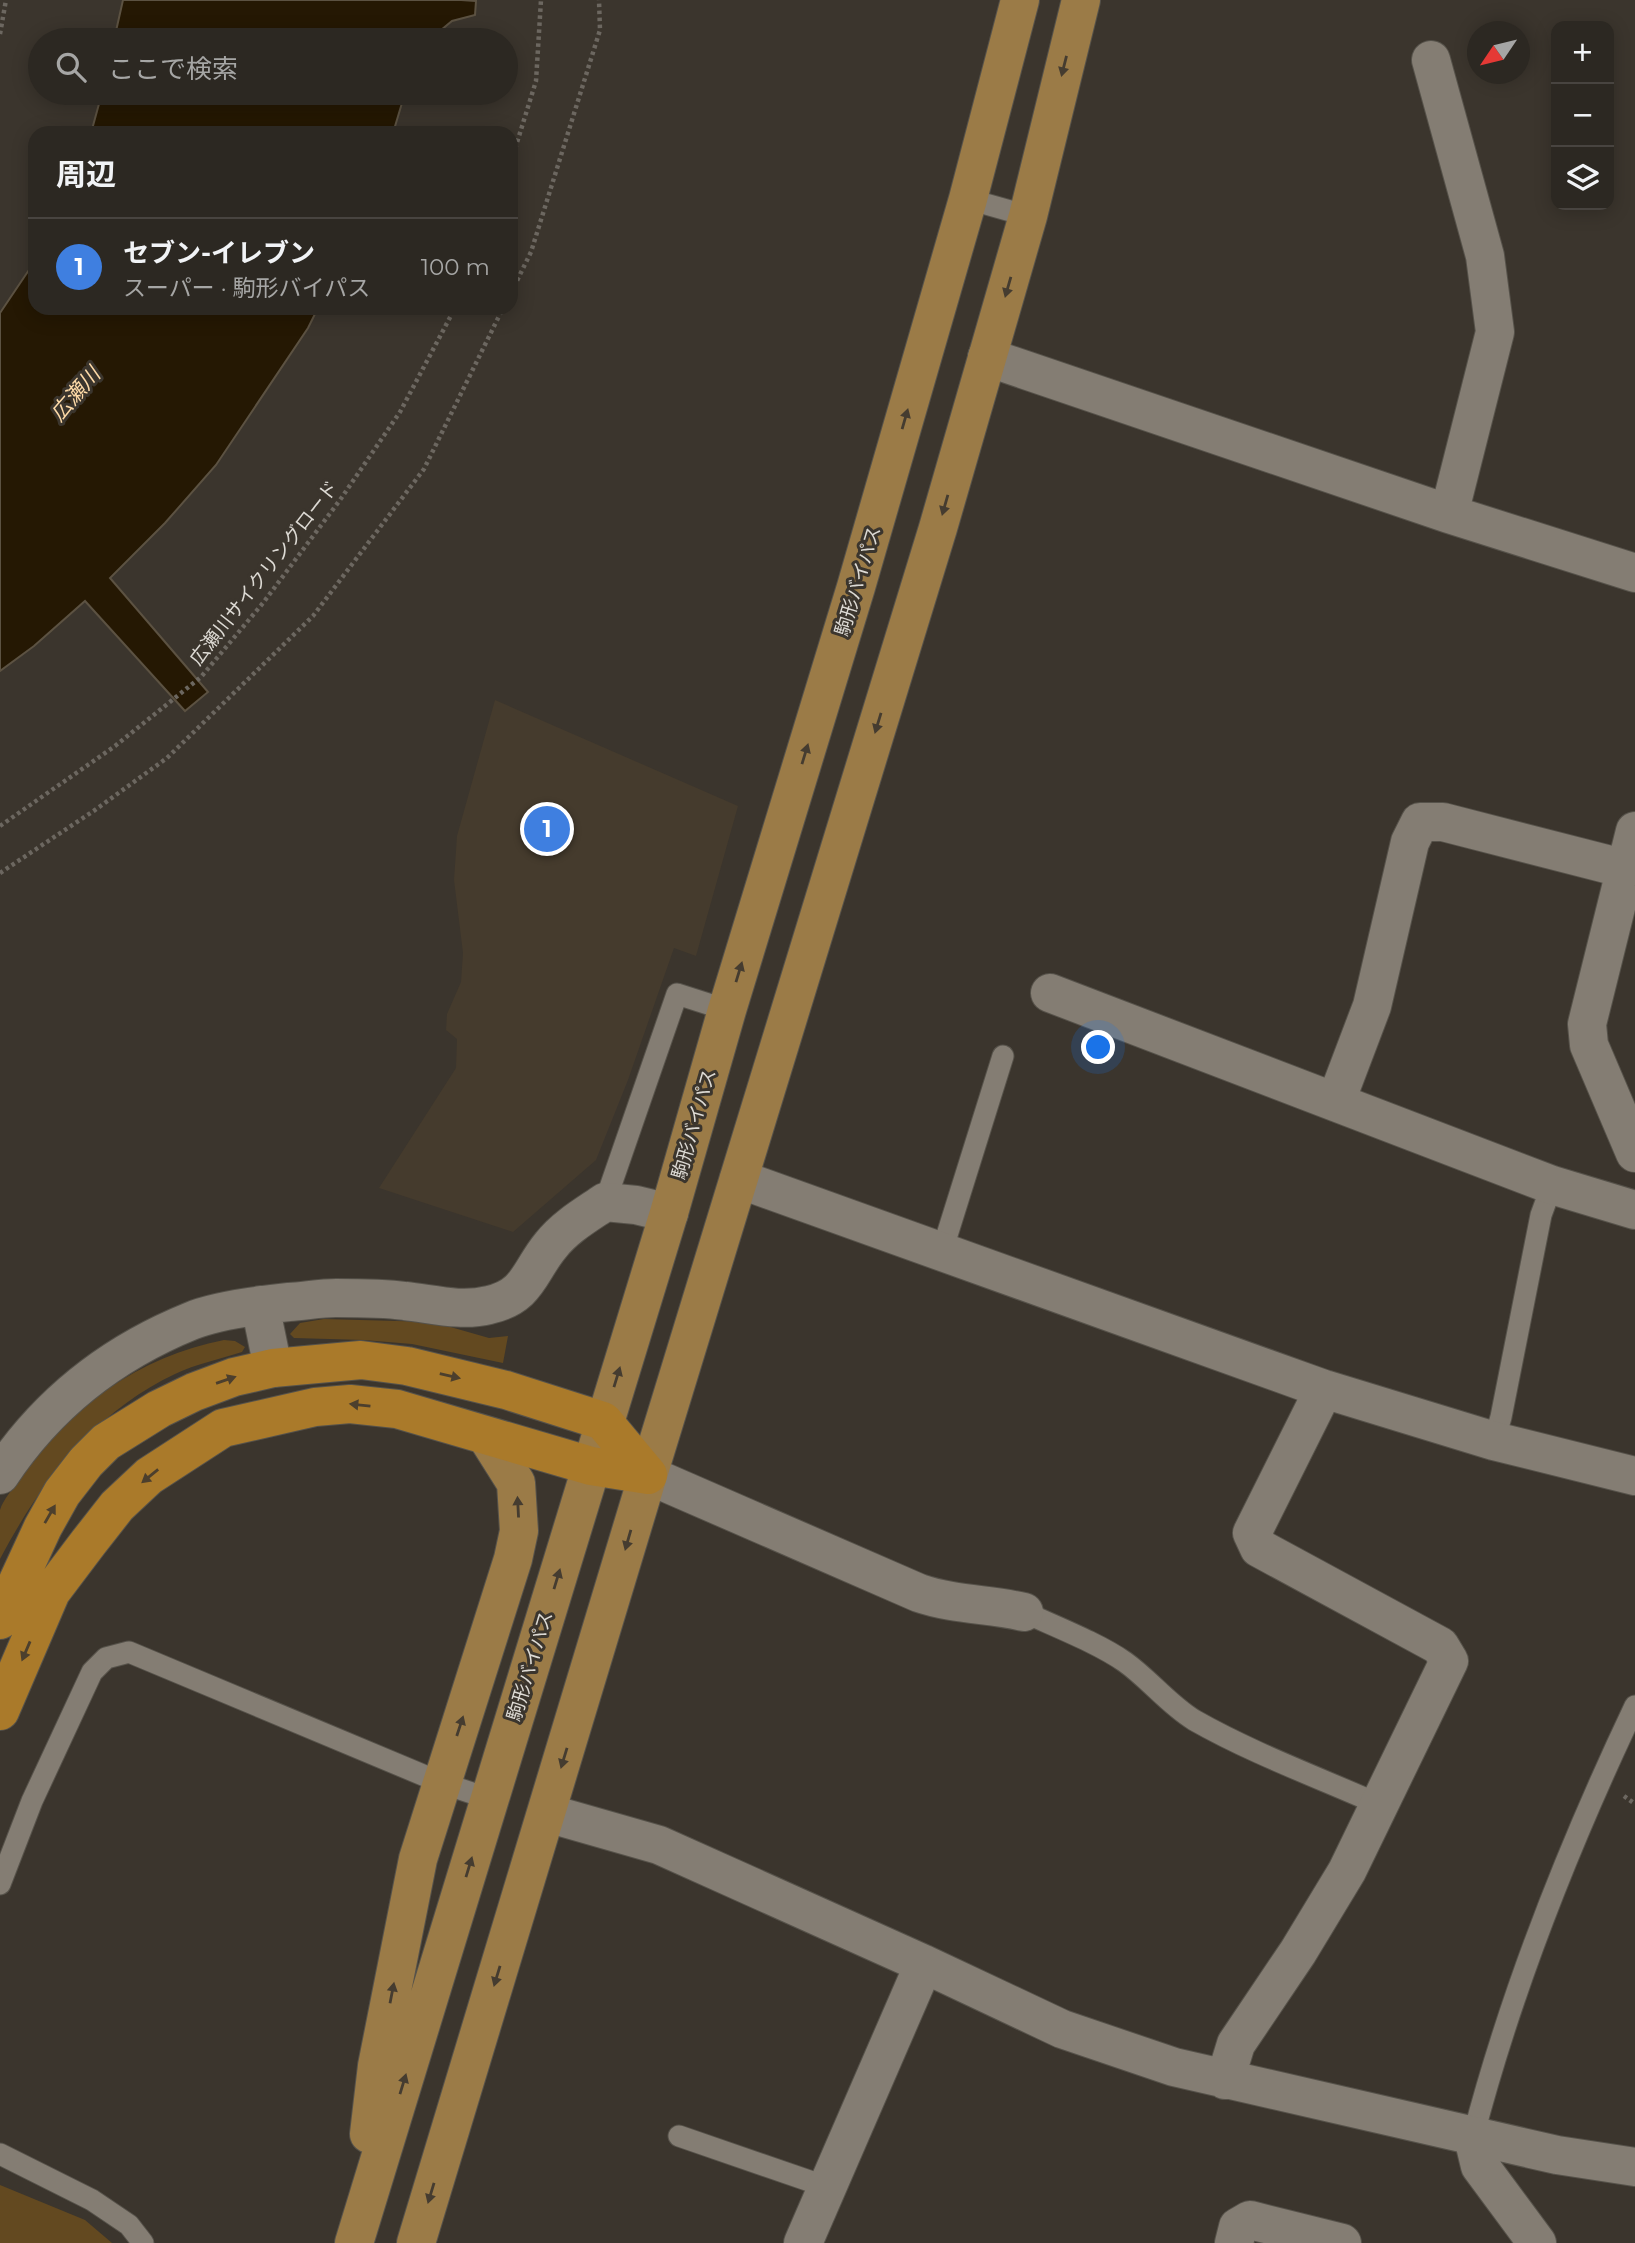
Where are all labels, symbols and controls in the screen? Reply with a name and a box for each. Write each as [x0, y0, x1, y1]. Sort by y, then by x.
north arrow [1467, 21, 1530, 84]
map controls [1551, 21, 1614, 210]
button: + [1551, 21, 1614, 84]
search box [28, 28, 518, 105]
icon: search [52, 48, 90, 86]
text: ここで検索 [108, 53, 238, 85]
one-way arrow [1059, 55, 1070, 77]
button: − [1551, 84, 1614, 147]
button: layers [1551, 147, 1614, 210]
text: 周辺 [56, 156, 116, 193]
text: セブン-イレブン [123, 237, 315, 269]
text: 1 [74, 253, 84, 281]
text: 100 m [421, 253, 490, 281]
text: スーパー · 駒形バイパス [123, 274, 370, 302]
one-way arrow [1002, 276, 1012, 297]
water label: 広瀬川 [45, 361, 106, 426]
one-way arrow [900, 407, 911, 429]
street label: 広瀬川サイクリングロード [185, 476, 343, 670]
one-way arrow [939, 495, 949, 516]
street label: 駒形バイパス [830, 523, 886, 639]
one-way arrow [872, 712, 882, 733]
one-way arrow [800, 743, 811, 764]
pin: 1 [524, 803, 570, 855]
one-way arrow [734, 961, 744, 982]
your location [1081, 1030, 1115, 1064]
street label: 駒形バイパス [667, 1066, 721, 1182]
one-way arrow [612, 1367, 623, 1388]
one-way arrow [439, 1370, 461, 1381]
one-way arrow [216, 1374, 237, 1385]
one-way arrow [349, 1400, 371, 1411]
one-way arrow [141, 1469, 159, 1483]
one-way arrow [512, 1496, 523, 1518]
one-way arrow [44, 1505, 56, 1524]
one-way arrow [623, 1530, 633, 1551]
one-way arrow [552, 1568, 562, 1589]
street label: 駒形バイパス [502, 1608, 558, 1724]
one-way arrow [20, 1641, 31, 1662]
one-way arrow [455, 1715, 466, 1736]
one-way arrow [558, 1748, 568, 1769]
one-way arrow [465, 1856, 475, 1877]
one-way arrow [492, 1966, 502, 1987]
one-way arrow [386, 1982, 397, 2004]
one-way arrow [398, 2073, 408, 2094]
one-way arrow [425, 2183, 435, 2204]

